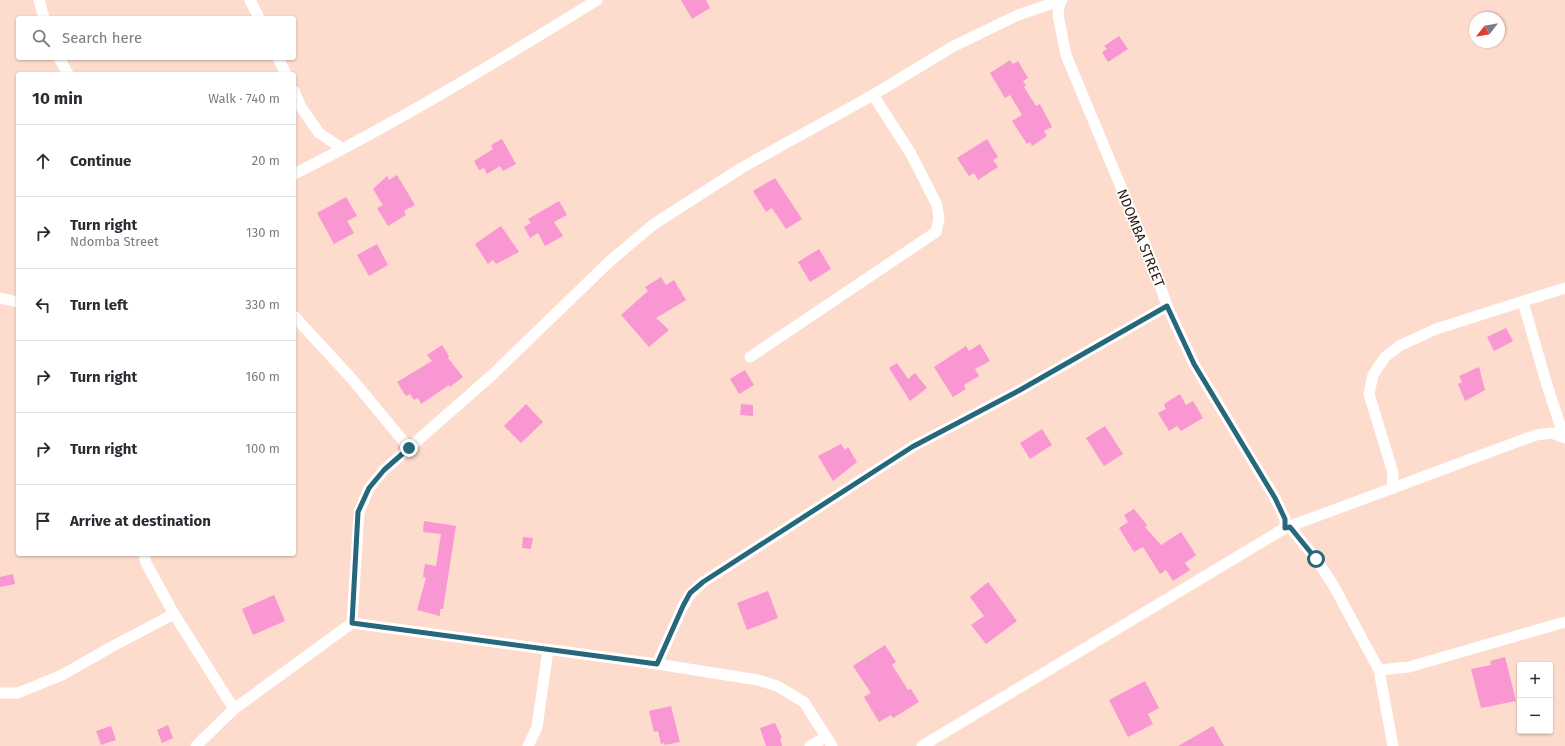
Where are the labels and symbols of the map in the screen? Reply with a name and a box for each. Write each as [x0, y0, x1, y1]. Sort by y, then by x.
north arrow [1469, 12, 1505, 48]
street label: NDOMBA STREET [1113, 187, 1168, 291]
route end [400, 439, 418, 457]
route start [1307, 550, 1325, 568]

